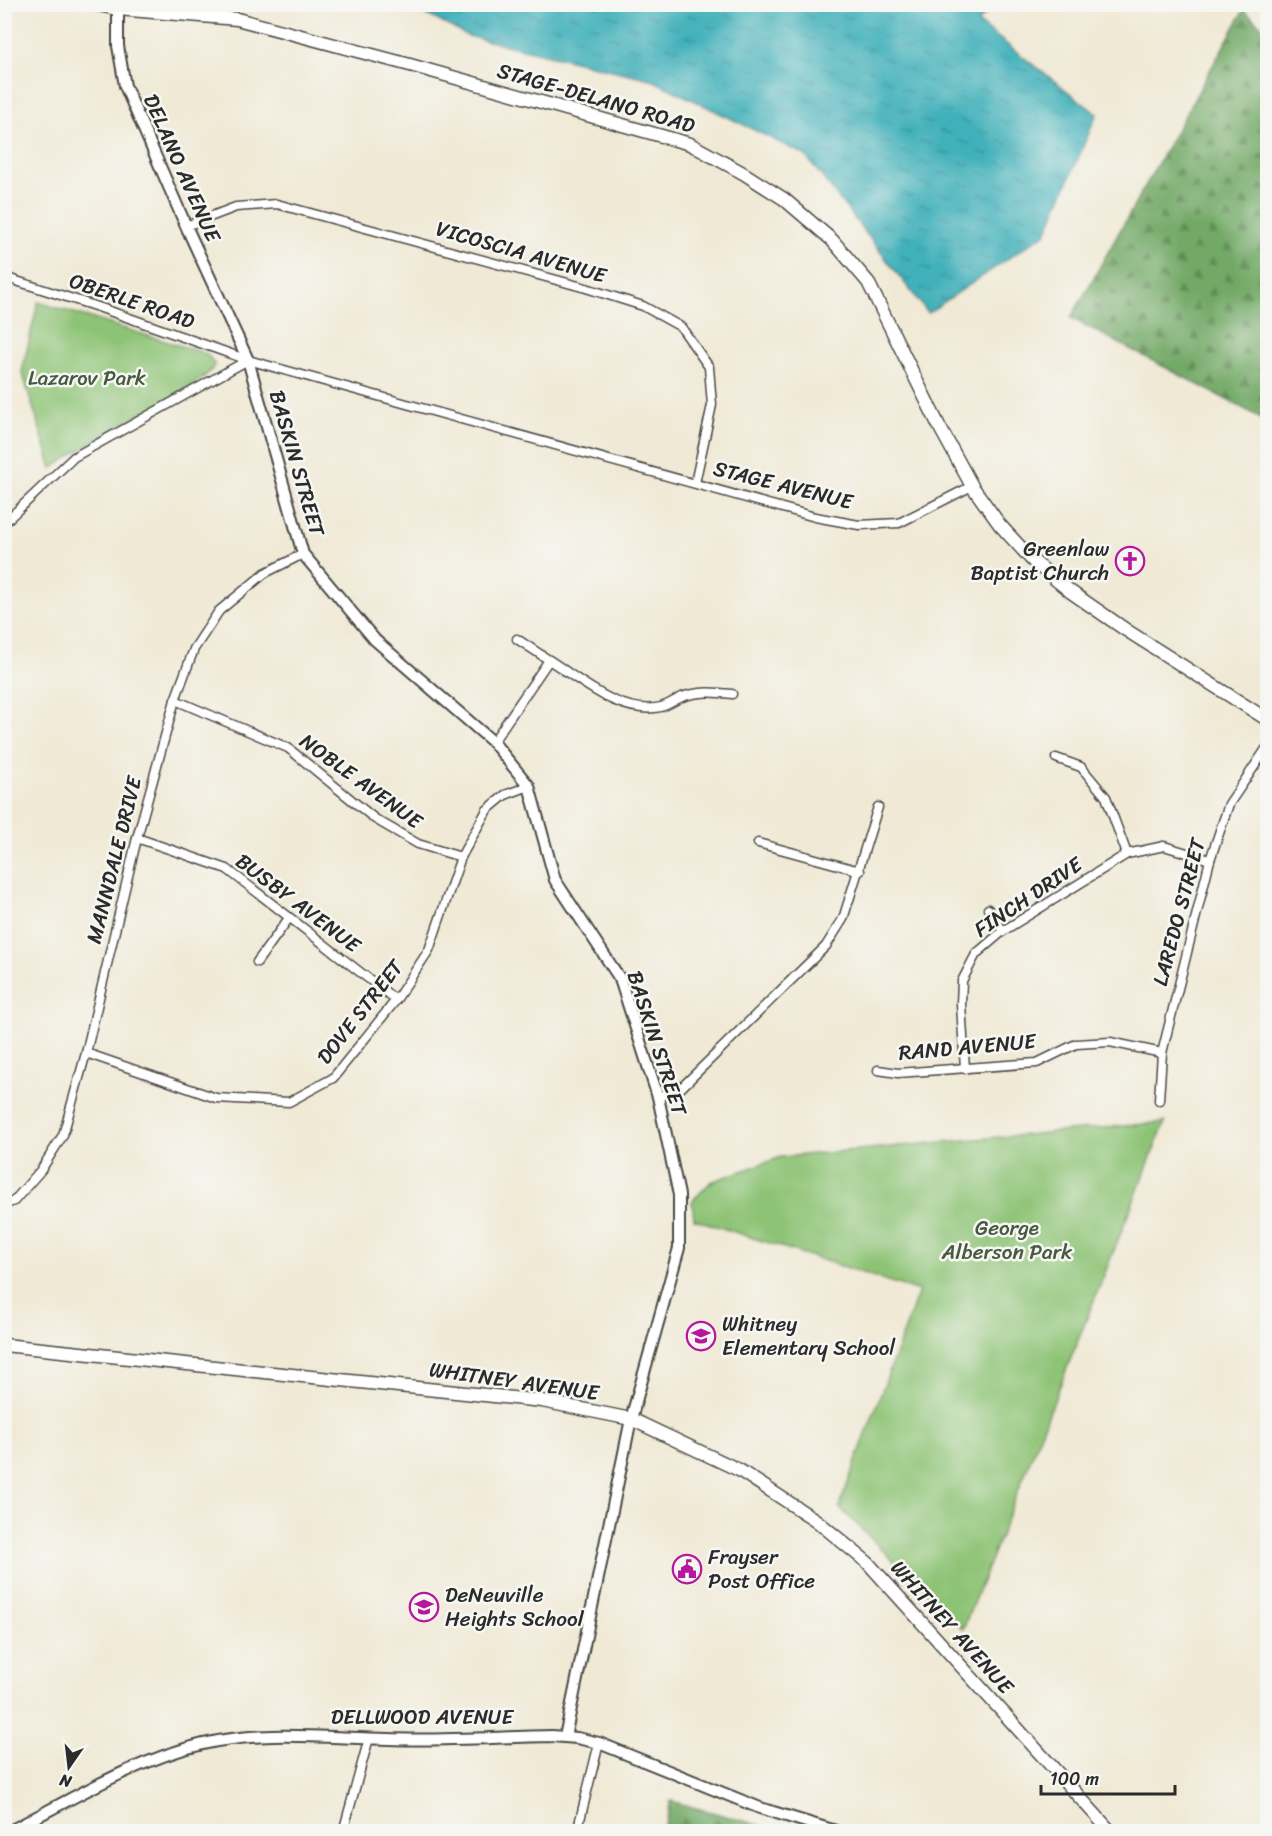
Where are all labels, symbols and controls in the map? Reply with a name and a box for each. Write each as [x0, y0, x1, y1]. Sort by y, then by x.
street label: STAGE-DELANO ROAD [493, 52, 700, 145]
street label: DELANO AVENUE [132, 88, 232, 250]
street label: VICOSCIA AVENUE [431, 210, 612, 295]
street label: OBERLE ROAD [64, 262, 200, 340]
park label: Lazarov Park [28, 359, 146, 397]
street label: BASKIN STREET [258, 386, 336, 542]
street label: STAGE AVENUE [709, 449, 858, 521]
place label: Greenlaw Baptist Church [970, 530, 1109, 592]
church icon: Greenlaw Baptist Church [1114, 545, 1146, 577]
street label: NOBLE AVENUE [291, 723, 432, 840]
street label: MANNDALE DRIVE [75, 771, 153, 948]
street label: LAREDO STREET [1141, 833, 1217, 990]
street label: BUSBY AVENUE [227, 843, 370, 964]
street label: FINCH DRIVE [966, 846, 1092, 948]
street label: DOVE STREET [307, 950, 414, 1073]
street label: BASKIN STREET [616, 966, 699, 1122]
street label: RAND AVENUE [897, 1022, 1038, 1072]
park label: George Alberson Park [941, 1209, 1073, 1271]
place label: Whitney Elementary School [722, 1305, 896, 1367]
school or university icon: Whitney Elementary School [685, 1320, 717, 1352]
street label: WHITNEY AVENUE [427, 1350, 603, 1412]
place label: Frayser Post Office [708, 1538, 815, 1600]
street label: WHITNEY AVENUE [881, 1551, 1024, 1704]
public building icon: Frayser Post Office [671, 1553, 703, 1585]
place label: DeNeuville Heights School [445, 1576, 585, 1638]
school or university icon: DeNeuville Heights School [408, 1591, 440, 1623]
street label: DELLWOOD AVENUE [331, 1698, 515, 1736]
north arrow [39, 1737, 99, 1797]
scale bar [1041, 1758, 1174, 1796]
text: 100 m [1050, 1763, 1099, 1795]
text: N [56, 1765, 75, 1797]

